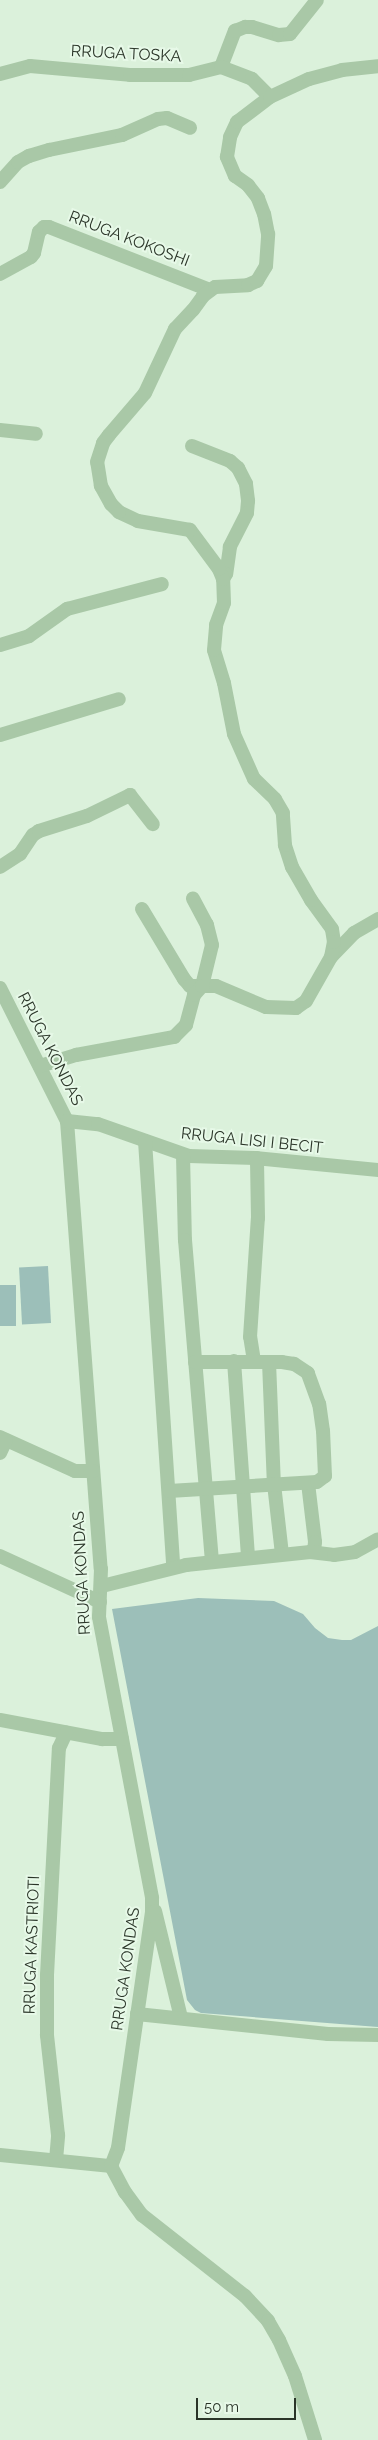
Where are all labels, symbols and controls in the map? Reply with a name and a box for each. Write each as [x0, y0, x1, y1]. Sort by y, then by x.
street label: RRUGA TOSKA [70, 41, 182, 67]
street label: RRUGA KOKOSHI [66, 207, 192, 271]
street label: RRUGA KONDAS [13, 989, 87, 1109]
street label: RRUGA LISI I BECIT [180, 1124, 324, 1158]
street label: RRUGA KONDAS [69, 1510, 95, 1636]
street label: RRUGA KASTRIOTI [20, 1875, 44, 2015]
street label: RRUGA KONDAS [108, 1906, 144, 2032]
scale bar [198, 2388, 298, 2420]
text: 50 m [204, 2398, 239, 2416]

